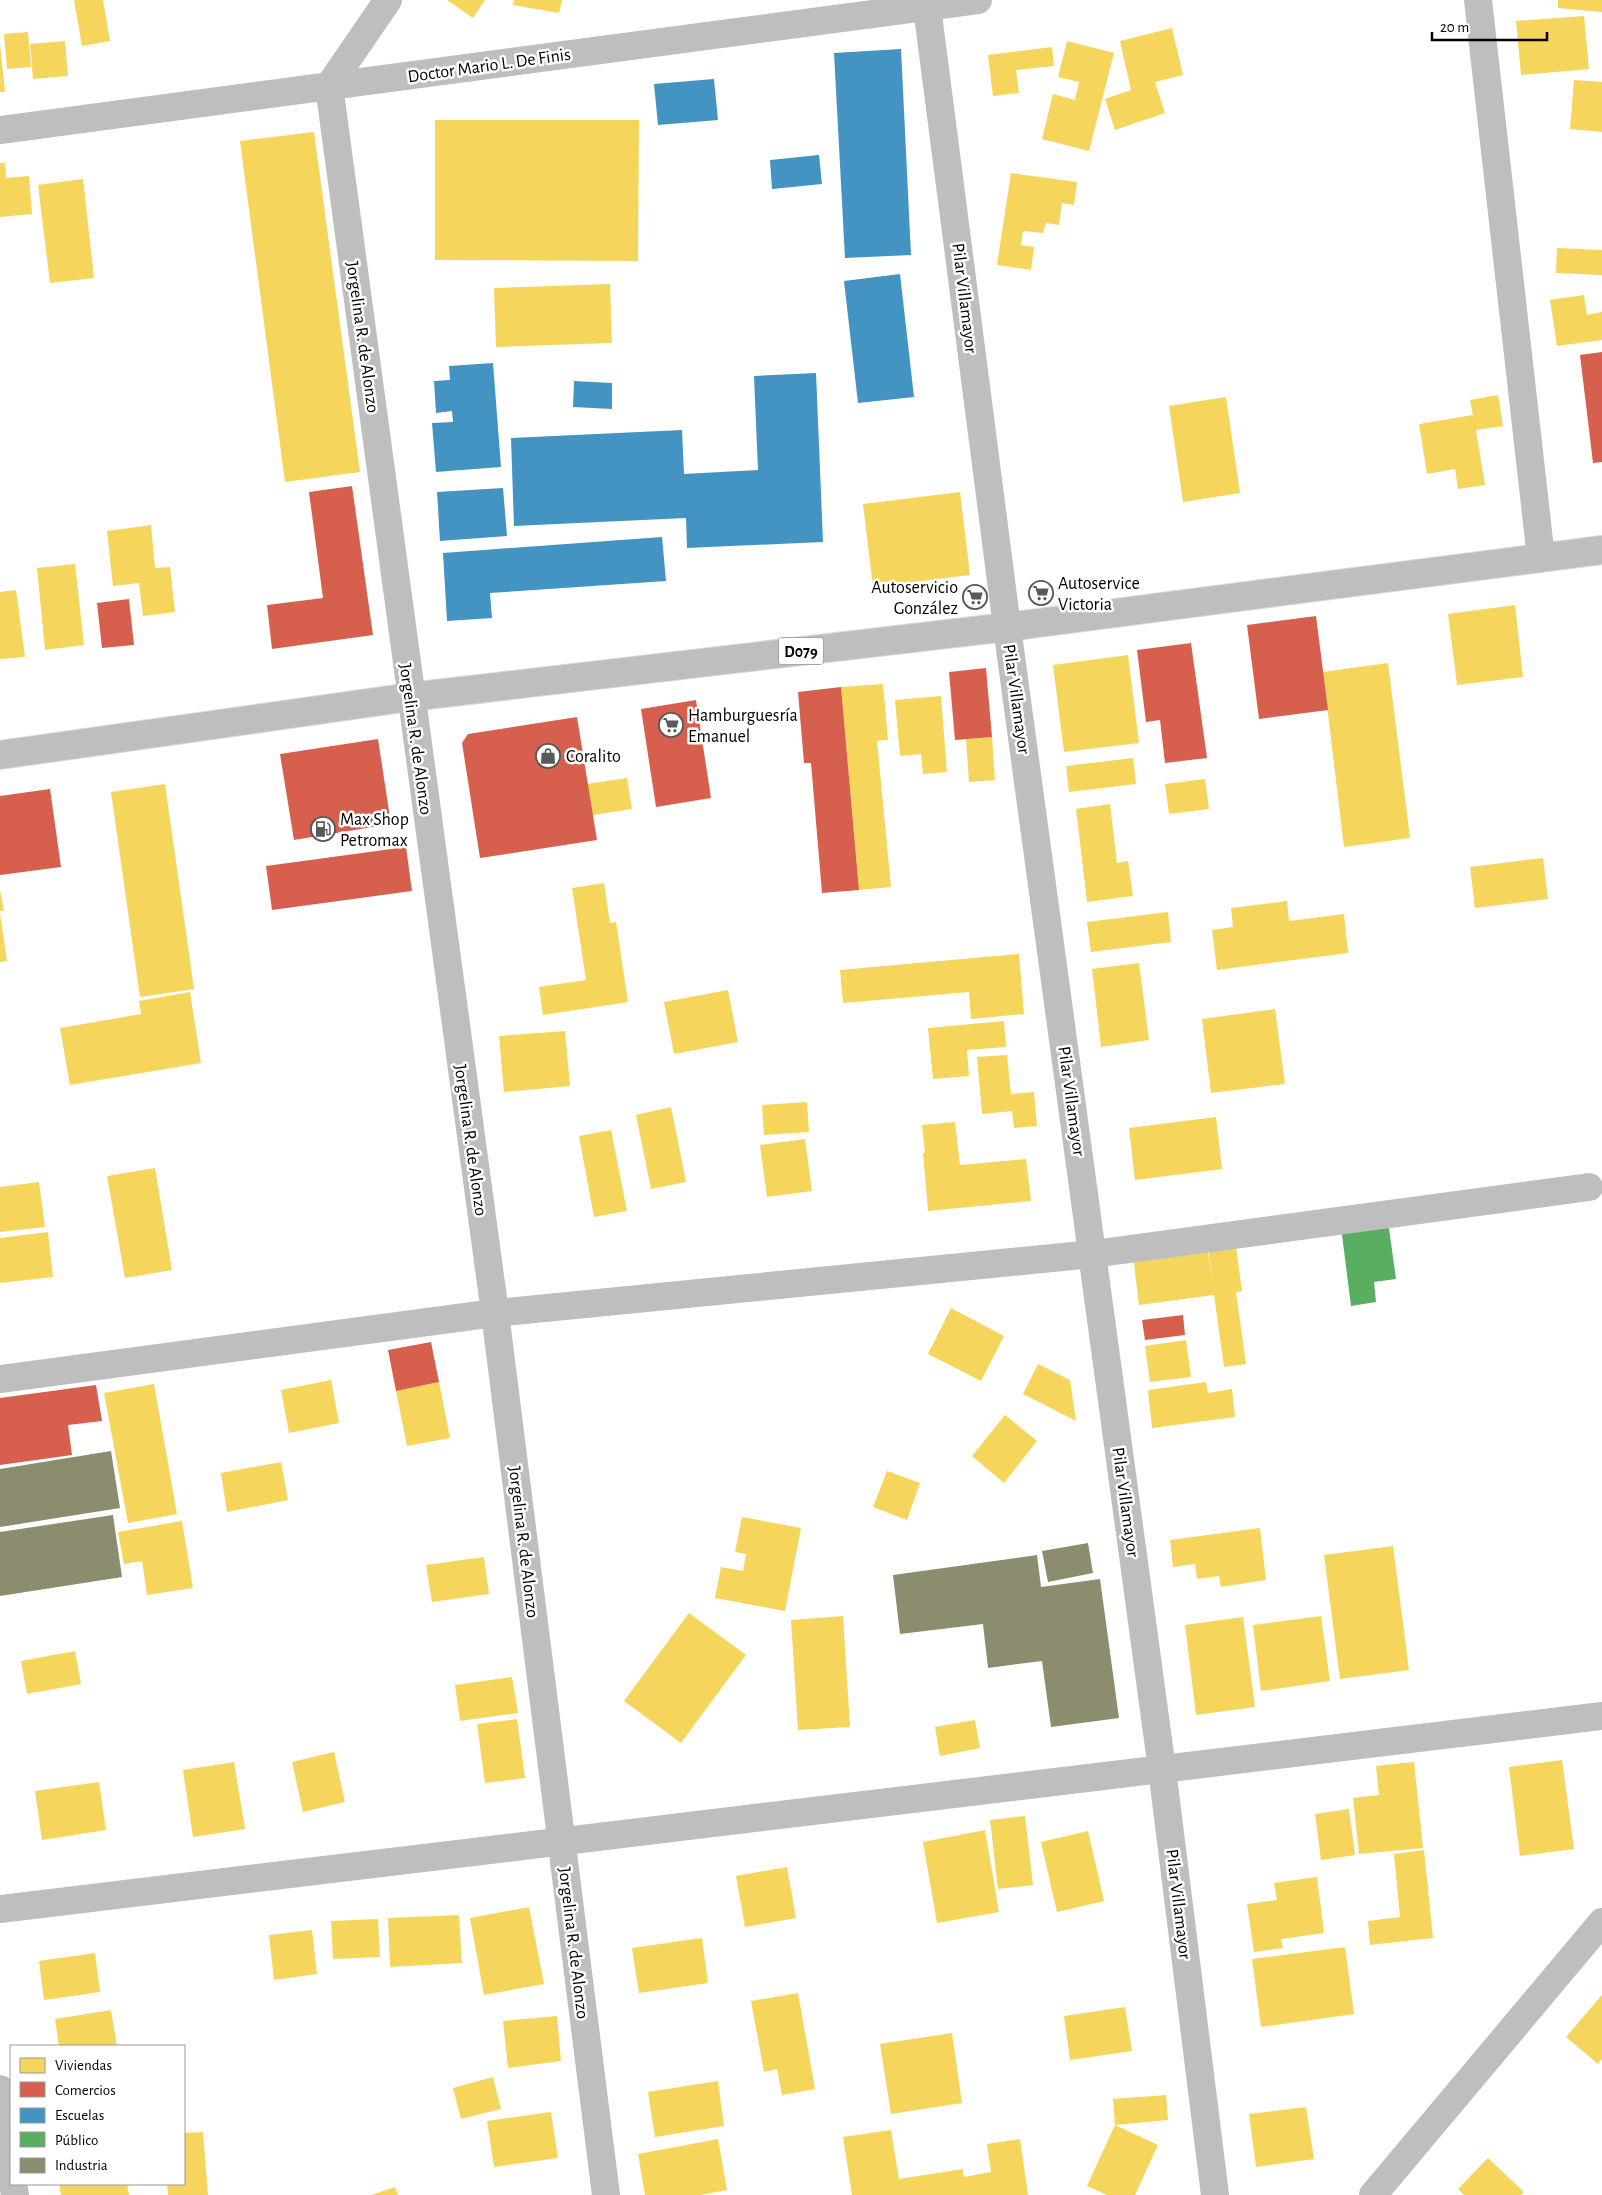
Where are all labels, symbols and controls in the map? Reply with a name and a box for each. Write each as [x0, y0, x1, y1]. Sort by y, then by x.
scale bar [1432, 10, 1547, 42]
text: 20 m [1440, 20, 1469, 35]
street label: Doctor Mario L. De Finis [406, 46, 572, 86]
street label: Pilar Villamayor [948, 242, 980, 354]
street label: Jorgelina R. de Alonzo [342, 260, 382, 414]
place label: Autoservice Victoria [1058, 575, 1140, 614]
place label: Autoservicio González [871, 579, 958, 618]
supermarket icon: Autoservice Victoria [1028, 580, 1054, 606]
supermarket icon: Autoservicio González [962, 584, 988, 610]
road number: D079 [778, 637, 824, 664]
street label: Pilar Villamayor [999, 643, 1033, 756]
street label: Jorgelina R. de Alonzo [395, 662, 435, 816]
place label: Hamburguesría Emanuel [688, 707, 798, 746]
supermarket icon: Hamburguesría Emanuel [658, 712, 684, 738]
shop icon: Coralito [535, 743, 561, 769]
place label: Coralito [566, 748, 621, 766]
place label: Max Shop Petromax [340, 811, 409, 850]
fuel station icon: Max Shop Petromax [310, 816, 336, 842]
street label: Pilar Villamayor [1054, 1045, 1088, 1158]
street label: Jorgelina R. de Alonzo [450, 1063, 490, 1217]
street label: Pilar Villamayor [1108, 1446, 1142, 1559]
street label: Jorgelina R. de Alonzo [505, 1465, 541, 1619]
street label: Pilar Villamayor [1162, 1848, 1194, 1960]
street label: Jorgelina R. de Alonzo [555, 1866, 591, 2020]
legend [10, 2045, 185, 2185]
text: Viviendas [55, 2058, 112, 2073]
text: Comercios [55, 2083, 116, 2098]
text: Escuelas [55, 2108, 104, 2123]
text: Público [55, 2133, 98, 2148]
text: Industria [55, 2158, 108, 2173]

